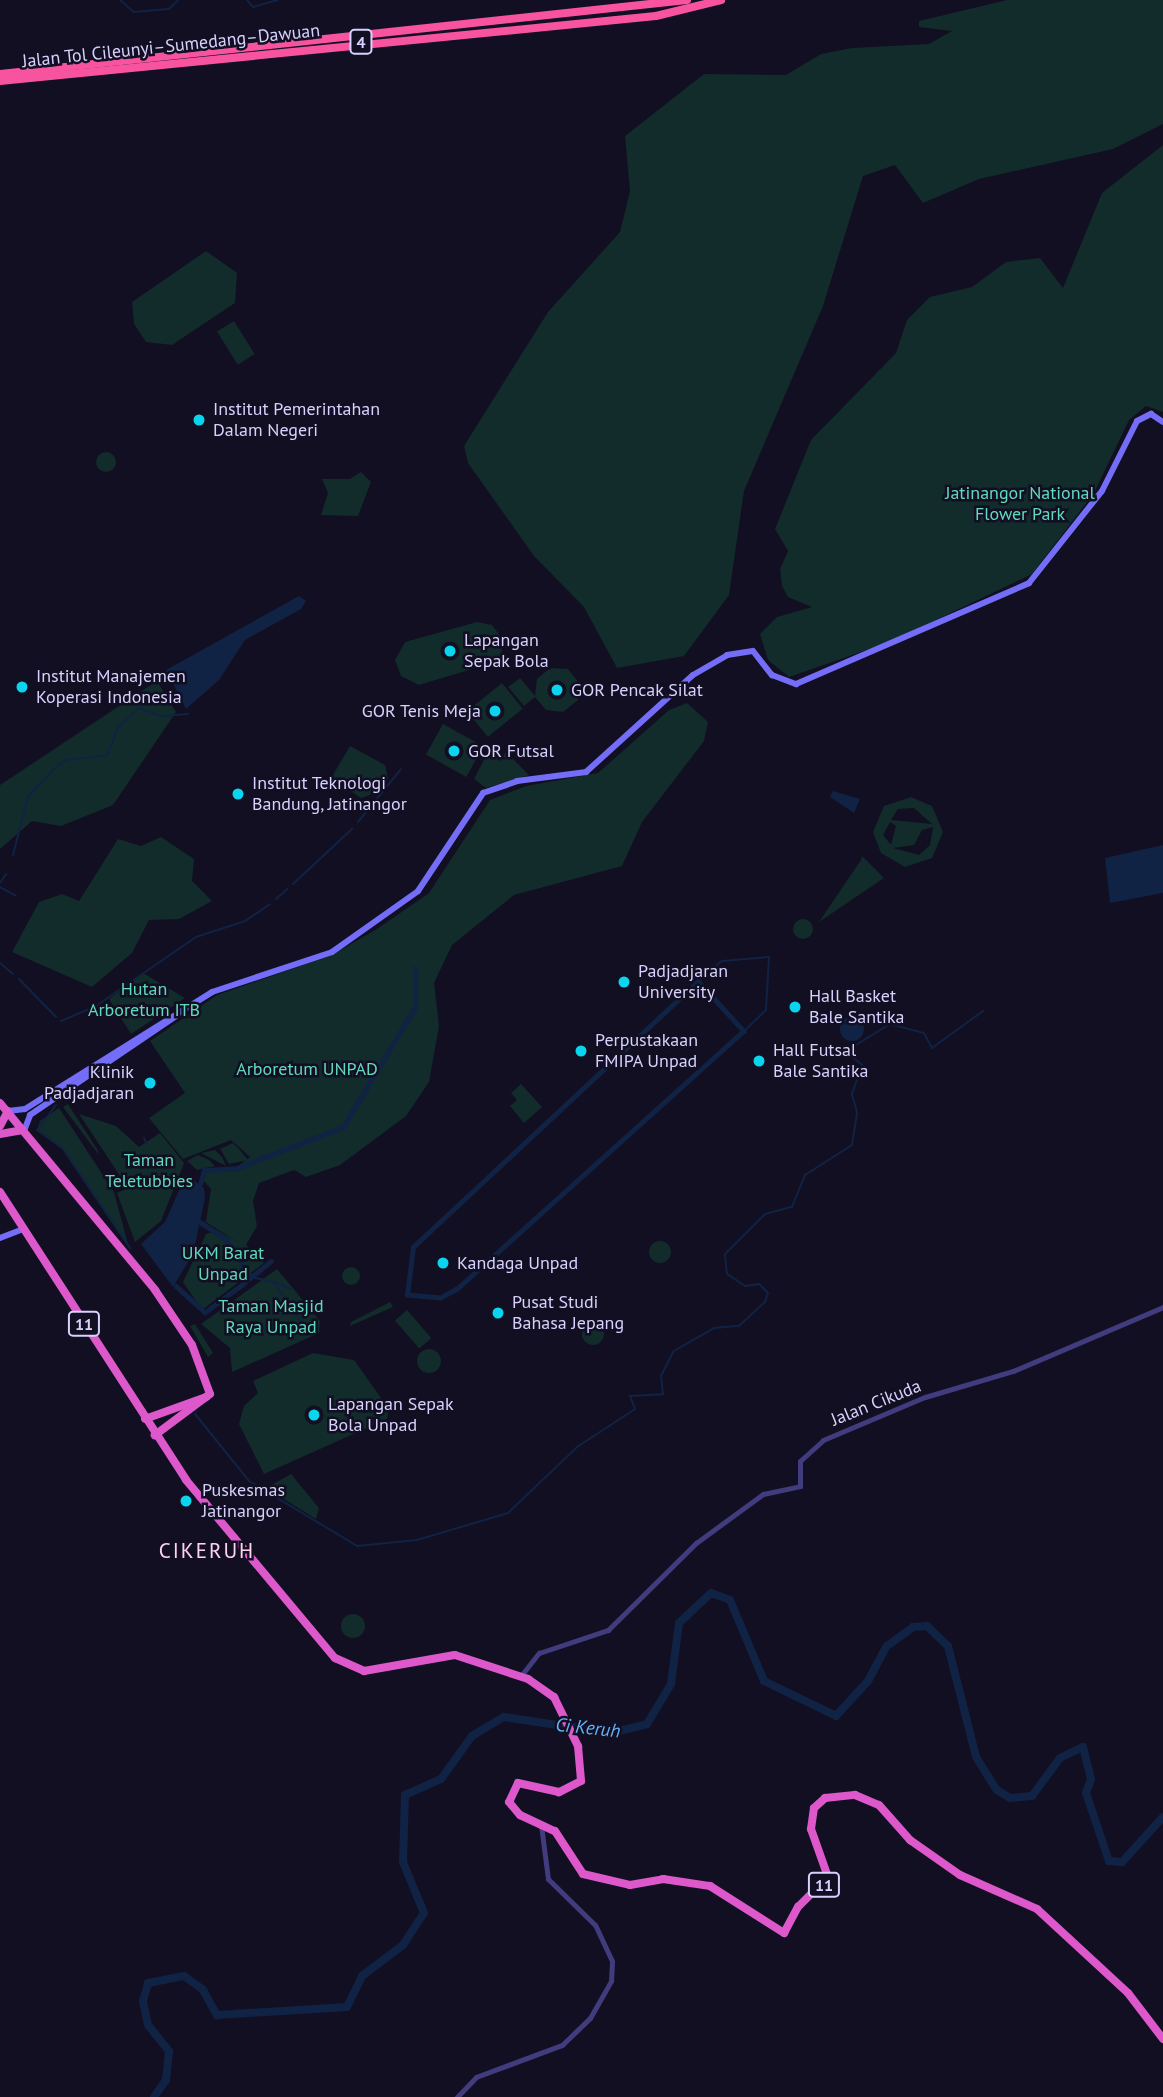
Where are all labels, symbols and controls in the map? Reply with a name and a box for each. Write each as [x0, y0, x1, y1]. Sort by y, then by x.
street label: Jalan Tol Cileunyi–Sumedang–Dawuan [21, 20, 321, 72]
road number: 4 [349, 30, 373, 54]
place label: Institut Pemerintahan Dalam Negeri [213, 399, 380, 442]
marker: Institut Pemerintahan Dalam Negeri [191, 412, 207, 428]
park label: Jatinangor National Flower Park [945, 483, 1095, 526]
place label: Lapangan Sepak Bola [464, 630, 549, 672]
marker: Lapangan Sepak Bola [442, 643, 458, 659]
place label: Institut Manajemen Koperasi Indonesia [36, 666, 186, 708]
marker: Institut Manajemen Koperasi Indonesia [14, 679, 30, 695]
place label: GOR Pencak Silat [571, 679, 703, 701]
marker: GOR Pencak Silat [549, 682, 565, 698]
place label: GOR Tenis Meja [361, 700, 481, 722]
marker: GOR Tenis Meja [487, 703, 503, 719]
place label: GOR Futsal [468, 740, 554, 762]
marker: GOR Futsal [446, 743, 462, 759]
place label: Institut Teknologi Bandung, Jatinangor [252, 773, 408, 816]
marker: Institut Teknologi Bandung, Jatinangor [230, 786, 246, 802]
place label: Padjadjaran University [638, 961, 728, 1004]
marker: Padjadjaran University [616, 974, 632, 990]
park label: Hutan Arboretum ITB [88, 979, 200, 1021]
place label: Hall Basket Bale Santika [809, 986, 904, 1028]
marker: Hall Basket Bale Santika [787, 999, 803, 1015]
place label: Perpustakaan FMIPA Unpad [595, 1030, 698, 1072]
place label: Hall Futsal Bale Santika [773, 1040, 868, 1082]
marker: Perpustakaan FMIPA Unpad [573, 1043, 589, 1059]
marker: Hall Futsal Bale Santika [751, 1053, 767, 1069]
park label: Arboretum UNPAD [236, 1058, 378, 1080]
place label: Klinik Padjadjaran [44, 1062, 134, 1104]
marker: Klinik Padjadjaran [140, 1073, 160, 1093]
park label: Taman Teletubbies [105, 1150, 193, 1192]
park label: UKM Barat Unpad [182, 1243, 264, 1286]
place label: Kandaga Unpad [457, 1252, 578, 1274]
marker: Kandaga Unpad [435, 1255, 451, 1271]
place label: Pusat Studi Bahasa Jepang [512, 1292, 624, 1334]
park label: Taman Masjid Raya Unpad [218, 1296, 324, 1338]
marker: Pusat Studi Bahasa Jepang [490, 1305, 506, 1321]
road number: 11 [66, 1312, 102, 1336]
street label: Jalan Cikuda [828, 1375, 924, 1431]
place label: Lapangan Sepak Bola Unpad [328, 1394, 454, 1436]
marker: Lapangan Sepak Bola Unpad [306, 1407, 322, 1423]
place label: Puskesmas Jatinangor [202, 1480, 285, 1522]
marker: Puskesmas Jatinangor [176, 1491, 196, 1511]
district label: CIKERUH [160, 1538, 254, 1564]
water label: Ci Keruh [554, 1713, 622, 1743]
road number: 11 [806, 1872, 842, 1898]

